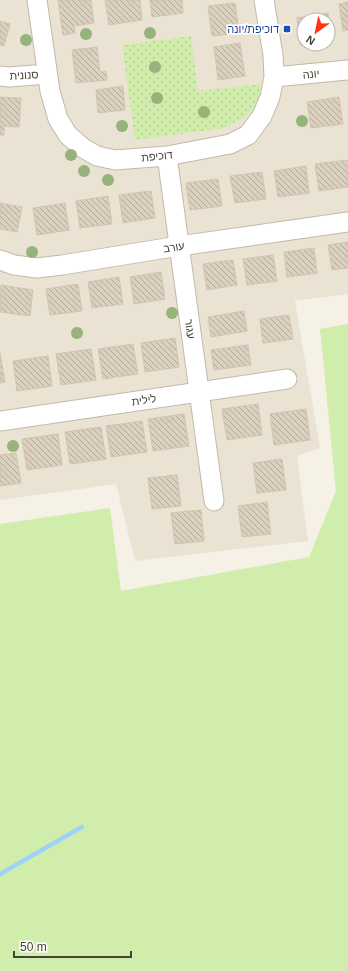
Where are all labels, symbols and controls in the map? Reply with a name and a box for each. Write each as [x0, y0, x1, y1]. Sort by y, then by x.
north arrow [296, 12, 336, 52]
place label: דוכיפת/יונה [227, 23, 279, 35]
marker: דוכיפת/יונה [282, 24, 292, 34]
text: N [304, 33, 317, 48]
street label: יונה [302, 67, 320, 81]
street label: סנונית [9, 68, 39, 82]
street label: דוכיפת [141, 148, 173, 164]
street label: עורב [162, 239, 186, 255]
street label: עגור [183, 318, 197, 340]
street label: לילית [131, 392, 157, 408]
scale bar [14, 933, 131, 959]
text: 50 m [20, 940, 47, 954]

